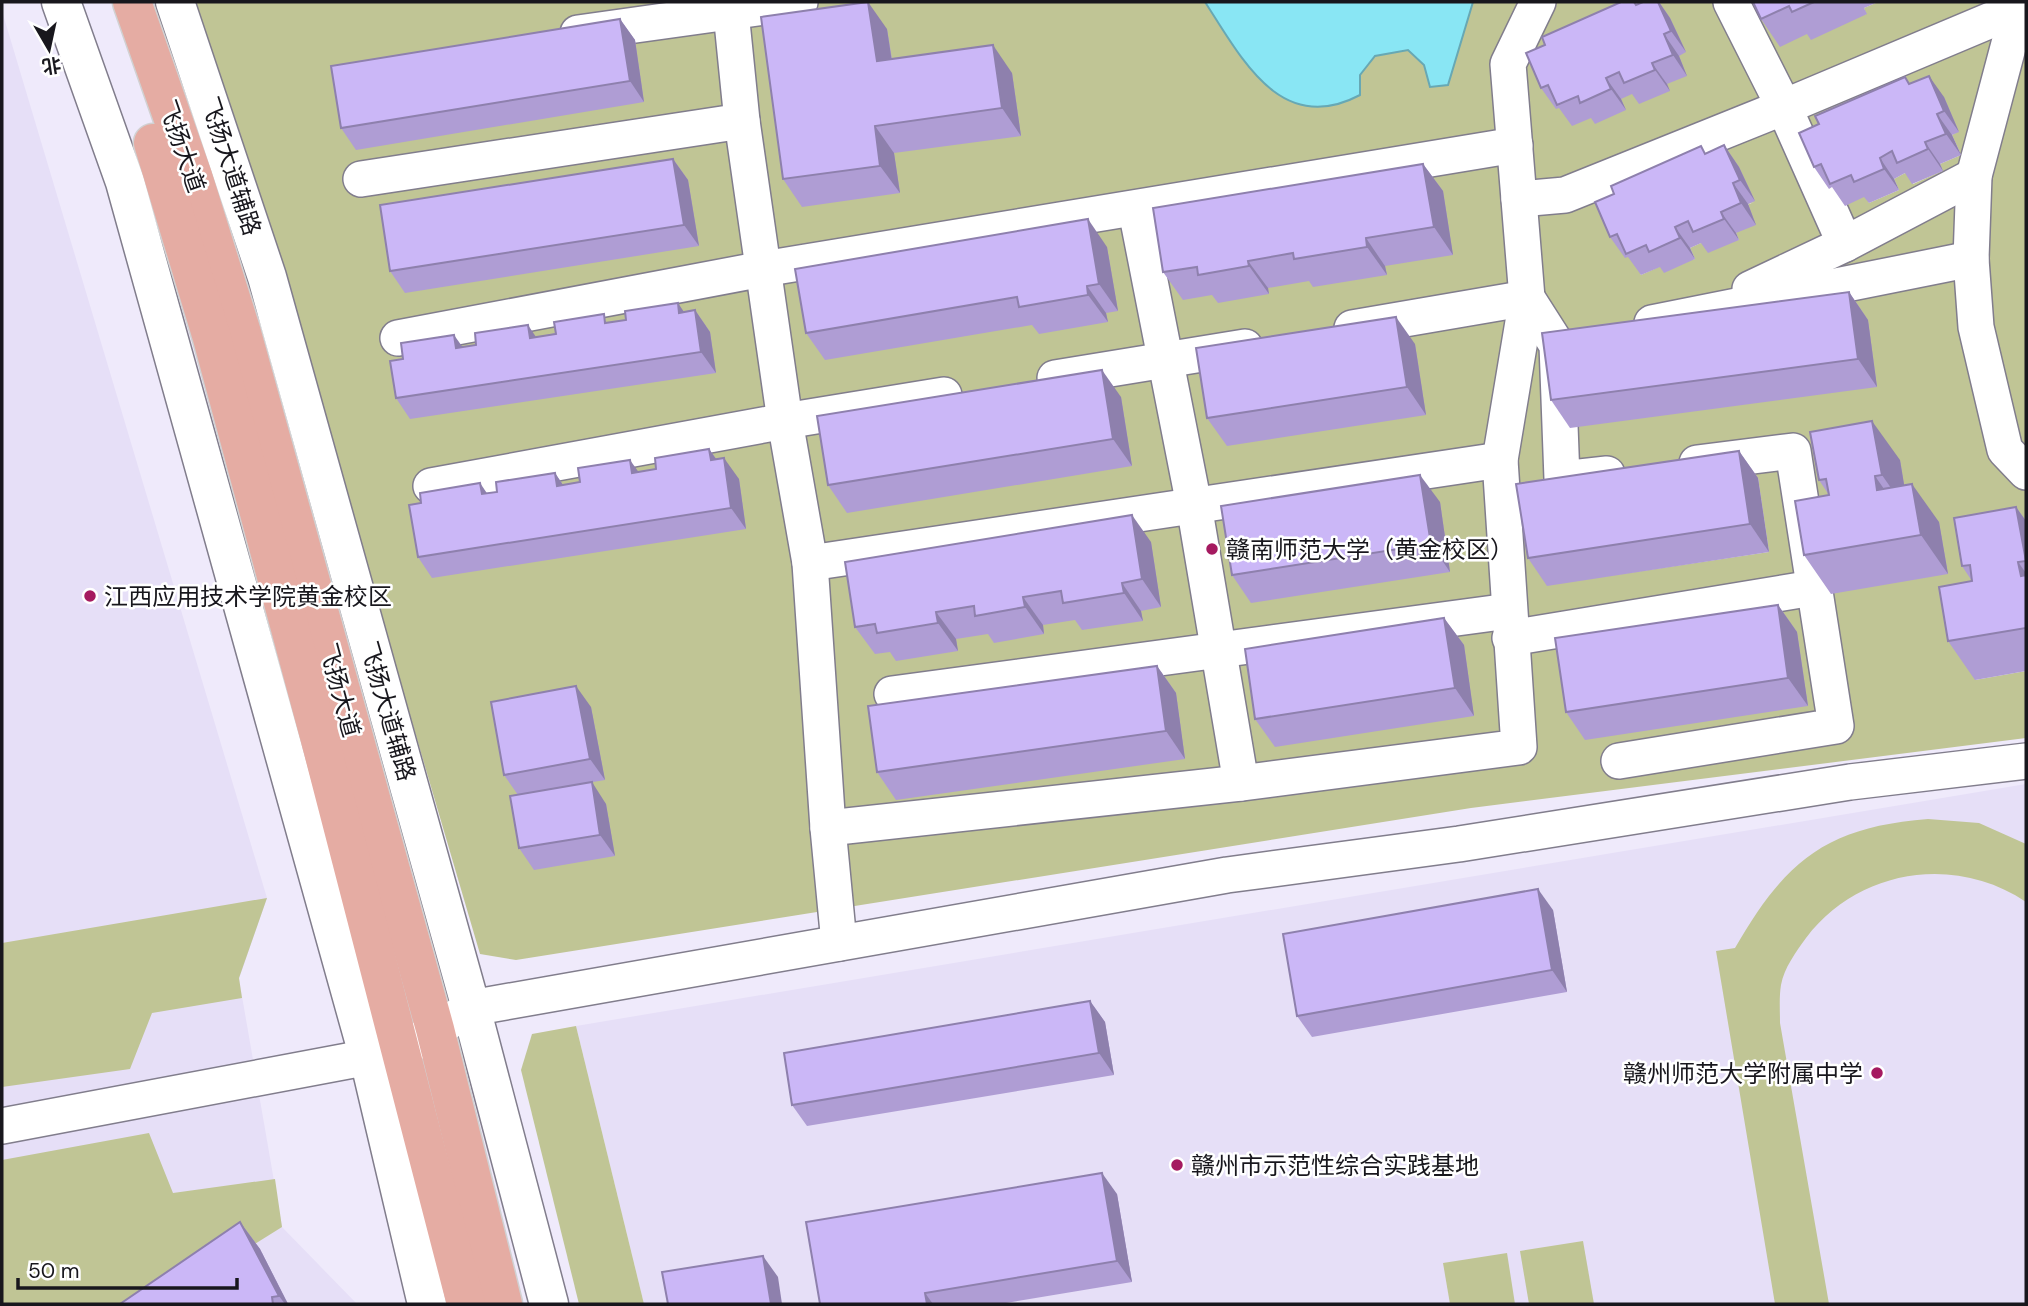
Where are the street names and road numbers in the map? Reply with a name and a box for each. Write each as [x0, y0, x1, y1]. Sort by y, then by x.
street label: 飞扬大道辅路 [194, 93, 268, 239]
street label: 飞扬大道 [152, 96, 212, 196]
street label: 飞扬大道辅路 [353, 638, 423, 784]
street label: 飞扬大道 [313, 640, 367, 740]

